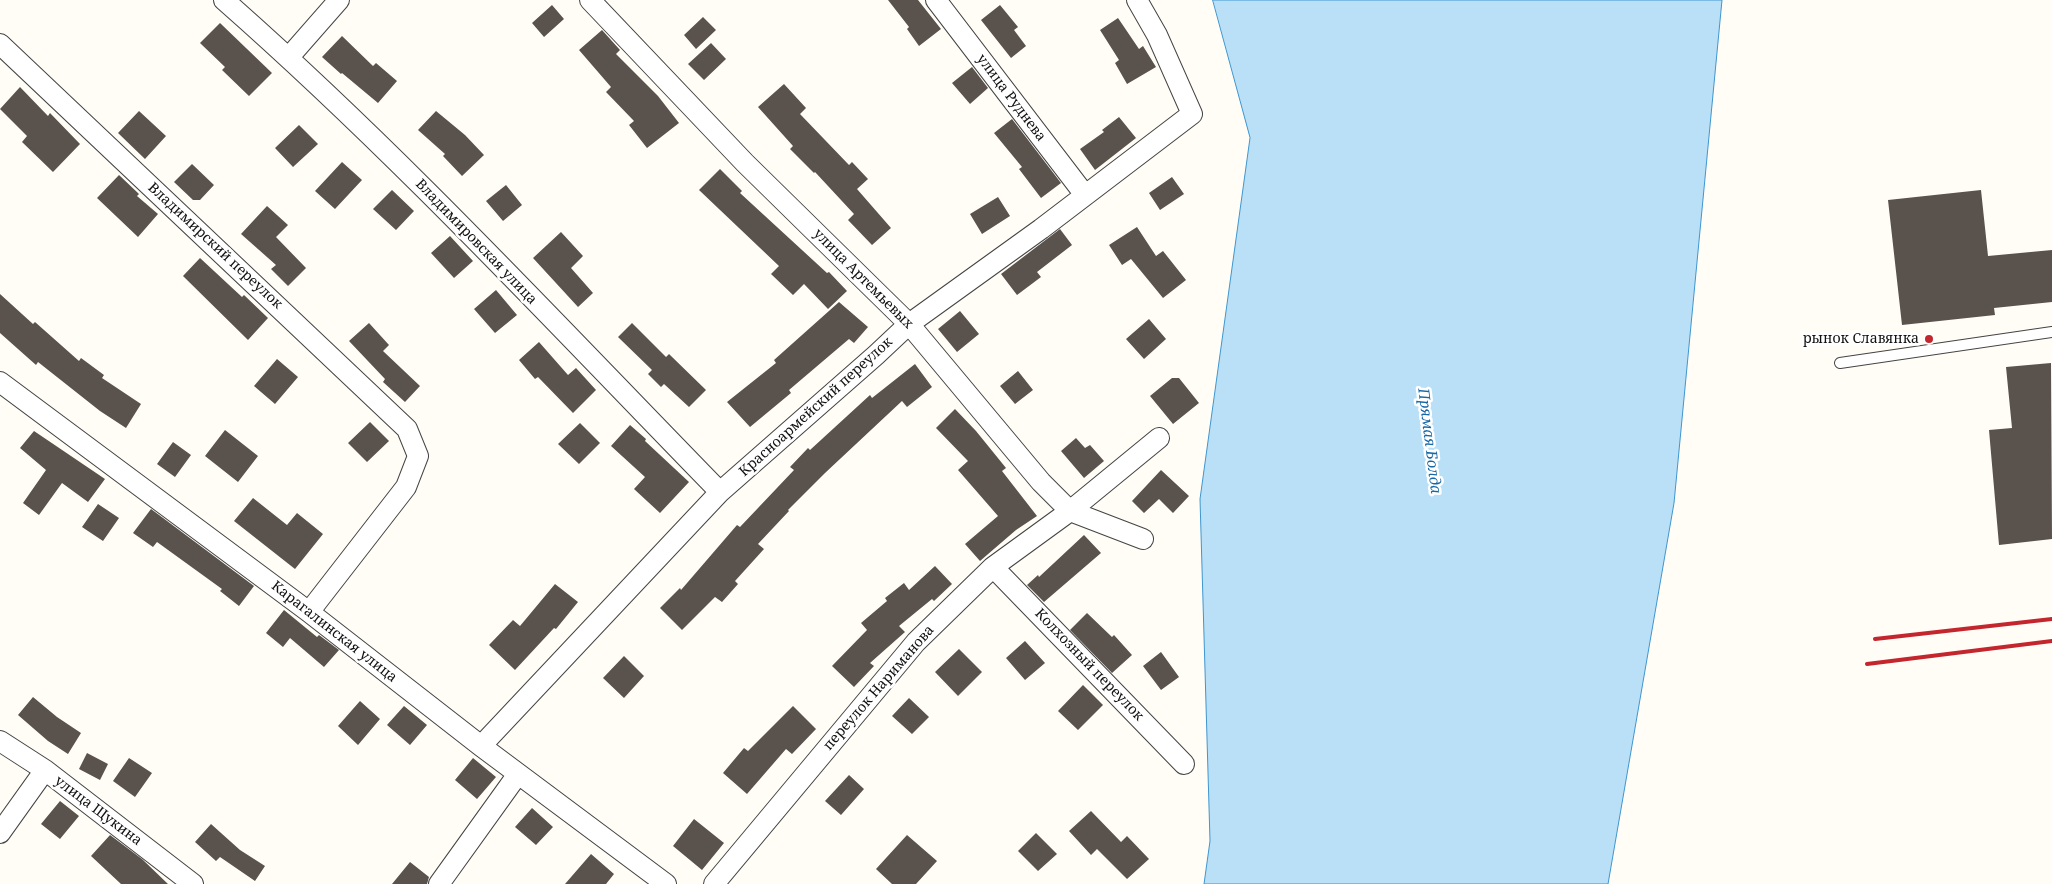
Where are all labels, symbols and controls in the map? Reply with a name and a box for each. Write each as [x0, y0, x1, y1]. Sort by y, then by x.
street label: улица Руднева [973, 51, 1049, 145]
street label: Владимировская улица [412, 176, 540, 308]
street label: Владимирский переулок [144, 179, 286, 313]
street label: улица Артемьевых [810, 226, 916, 332]
place label: рынок Славянка [1803, 331, 1919, 347]
marker: рынок Славянка [1923, 333, 1935, 345]
street label: Красноармейский переулок [736, 334, 896, 480]
water label: Прямая Болда [1414, 387, 1444, 495]
street label: Карагалинская улица [268, 578, 400, 686]
street label: Колхозный переулок [1031, 605, 1147, 725]
street label: переулок Нариманова [820, 622, 938, 754]
street label: улица Щукина [51, 773, 145, 849]

